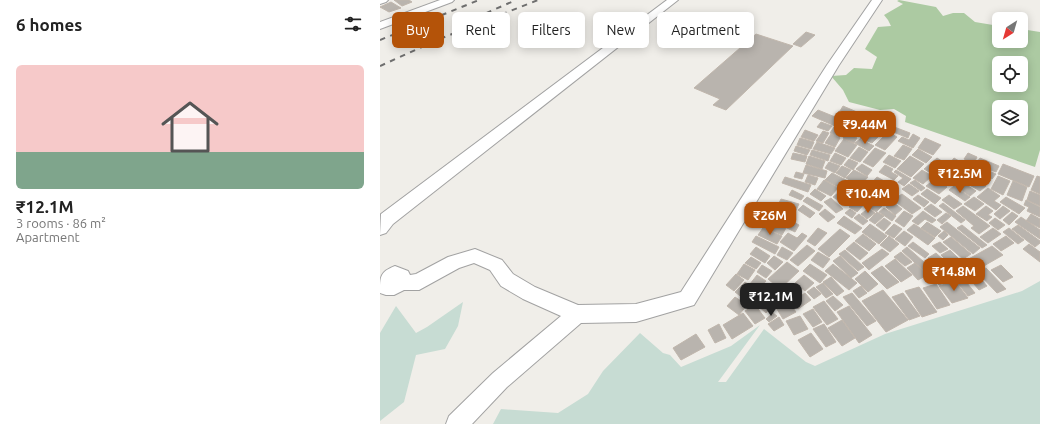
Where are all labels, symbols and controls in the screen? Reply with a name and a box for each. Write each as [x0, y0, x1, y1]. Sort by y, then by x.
chip: Buy [392, 12, 444, 48]
chip: Rent [452, 12, 510, 48]
chip: Filters [518, 12, 585, 48]
chip: New [593, 12, 649, 48]
chip: Apartment [657, 12, 754, 48]
north arrow [992, 12, 1028, 48]
map controls [992, 12, 1028, 136]
icon: filters [342, 13, 364, 35]
text: 6 homes [16, 15, 82, 34]
button: locate [992, 56, 1028, 92]
icon: home [154, 91, 226, 163]
button: layers [992, 100, 1028, 136]
pin: ₹9.44M [832, 111, 898, 145]
text: ₹9.44M [843, 117, 887, 131]
pin: ₹12.5M [927, 160, 993, 194]
text: ₹12.5M [938, 166, 982, 180]
pin: ₹10.4M [835, 180, 901, 214]
text: ₹10.4M [846, 186, 890, 200]
text: ₹12.1M [16, 197, 74, 216]
pin: ₹26M [746, 202, 794, 236]
text: ₹26M [753, 208, 787, 222]
text: 3 rooms · 86 m² [16, 216, 106, 230]
text: Apartment [16, 230, 80, 244]
pin: ₹14.8M [921, 258, 987, 292]
text: ₹14.8M [932, 264, 976, 278]
pin: ₹12.1M [738, 283, 804, 317]
text: ₹12.1M [749, 289, 793, 303]

